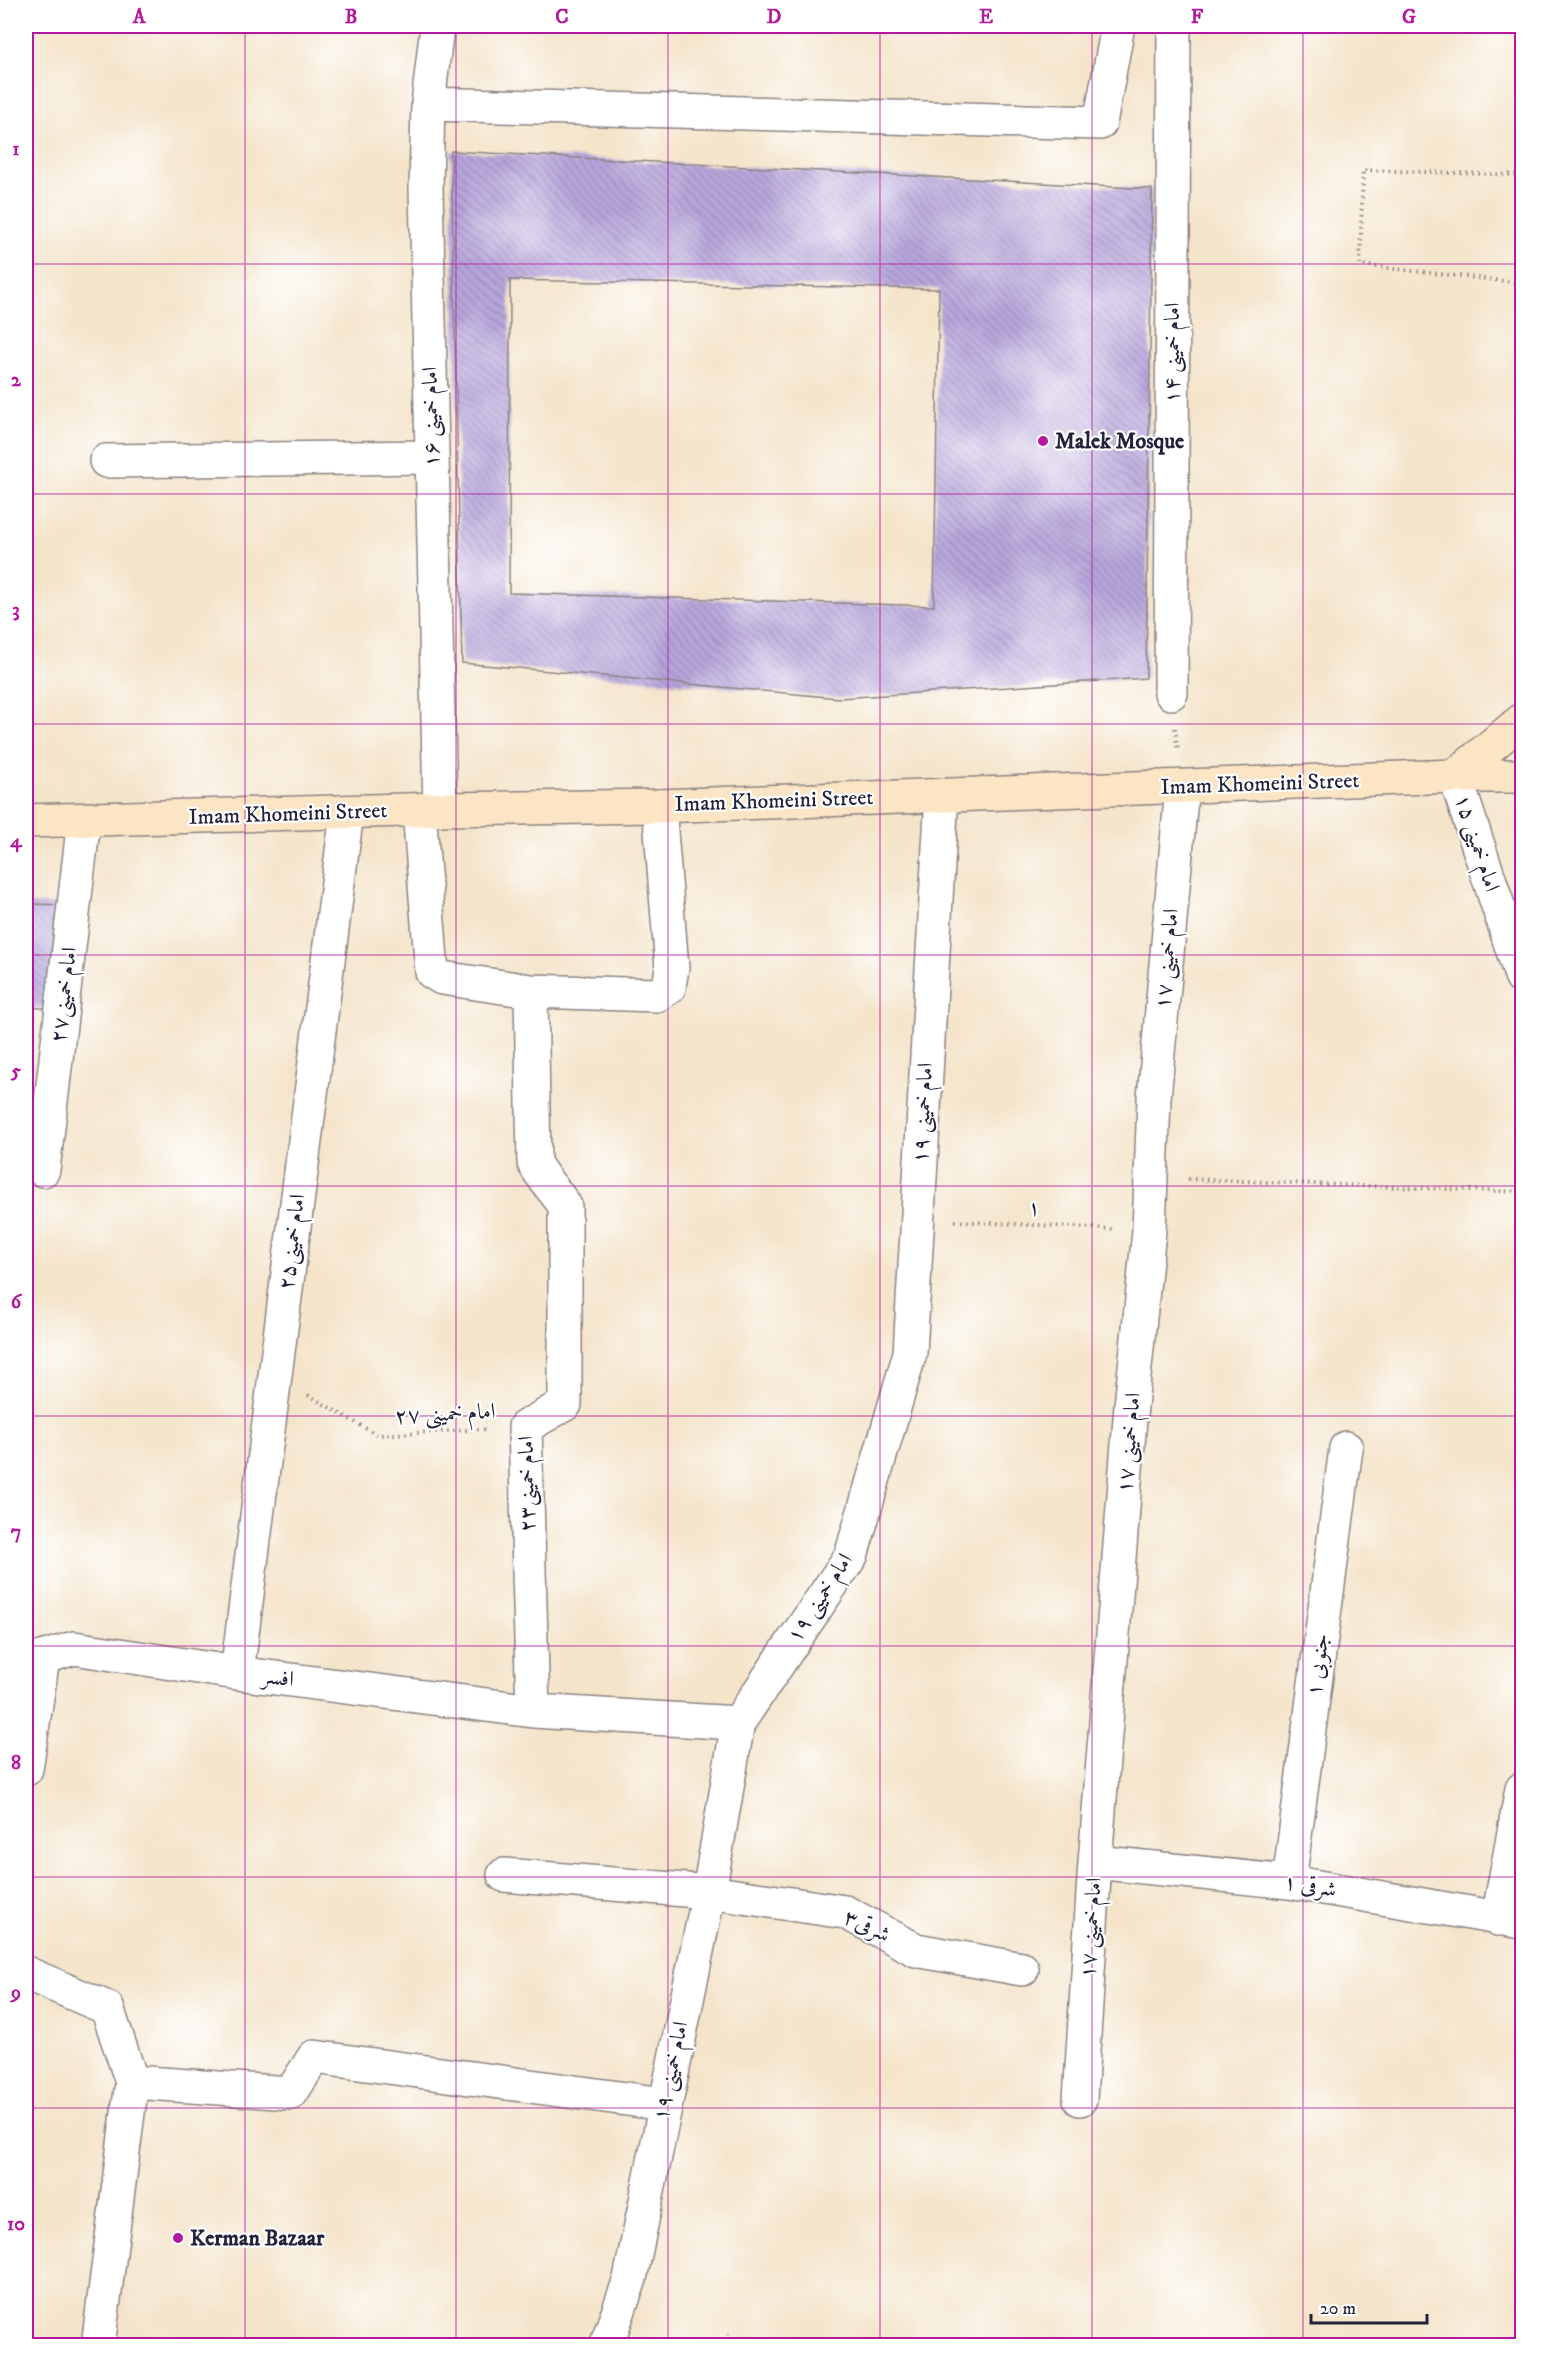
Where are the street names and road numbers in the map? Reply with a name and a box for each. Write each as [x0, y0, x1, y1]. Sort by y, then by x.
street label: امام خمینی ۱۴ [1159, 303, 1191, 403]
street label: امام خمینی ۱۶ [417, 366, 450, 468]
street label: Imam Khomeini Street [1160, 767, 1360, 801]
street label: Imam Khomeini Street [674, 784, 874, 818]
street label: امام خمینی ۱۵ [1444, 791, 1505, 897]
street label: Imam Khomeini Street [188, 797, 388, 831]
street label: امام خمینی ۱۷ [1149, 908, 1190, 1011]
street label: امام خمینی۲۷ [45, 946, 88, 1045]
street label: امام خمینی ۱۹ [907, 1062, 944, 1164]
street label: امام خمینی۲۵ [273, 1193, 316, 1292]
street label: ۱ [1027, 1194, 1041, 1222]
street label: امام خمینی ۱۷ [1111, 1392, 1152, 1495]
street label: امام خمینی ۲۷ [394, 1398, 496, 1435]
street label: امام خمینی۲۳ [513, 1436, 546, 1532]
street label: امام خمینی ۱۹ [781, 1548, 863, 1650]
street label: ۱ جنوبی [1301, 1632, 1337, 1698]
street label: افسر [259, 1662, 295, 1693]
street label: ۱ شرقی [1282, 1869, 1338, 1903]
street label: امام خمینی ۱۷ [1074, 1877, 1113, 1980]
street label: شرقی۳ [839, 1904, 895, 1948]
street label: امام خمینی ۱۹ [647, 2019, 700, 2124]

